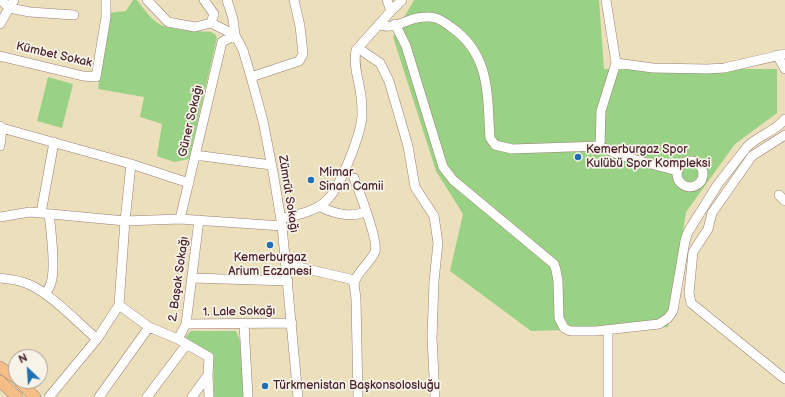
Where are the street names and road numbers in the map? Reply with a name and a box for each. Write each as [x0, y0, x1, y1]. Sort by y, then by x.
street label: Kümbet Sokak [15, 39, 93, 71]
street label: Güner Sokağı [176, 84, 206, 158]
street label: Zümrüt Sokağı [275, 154, 301, 234]
street label: 2. Başak Sokağı [166, 235, 192, 323]
street label: 1. Lale Sokağı [202, 304, 276, 320]

